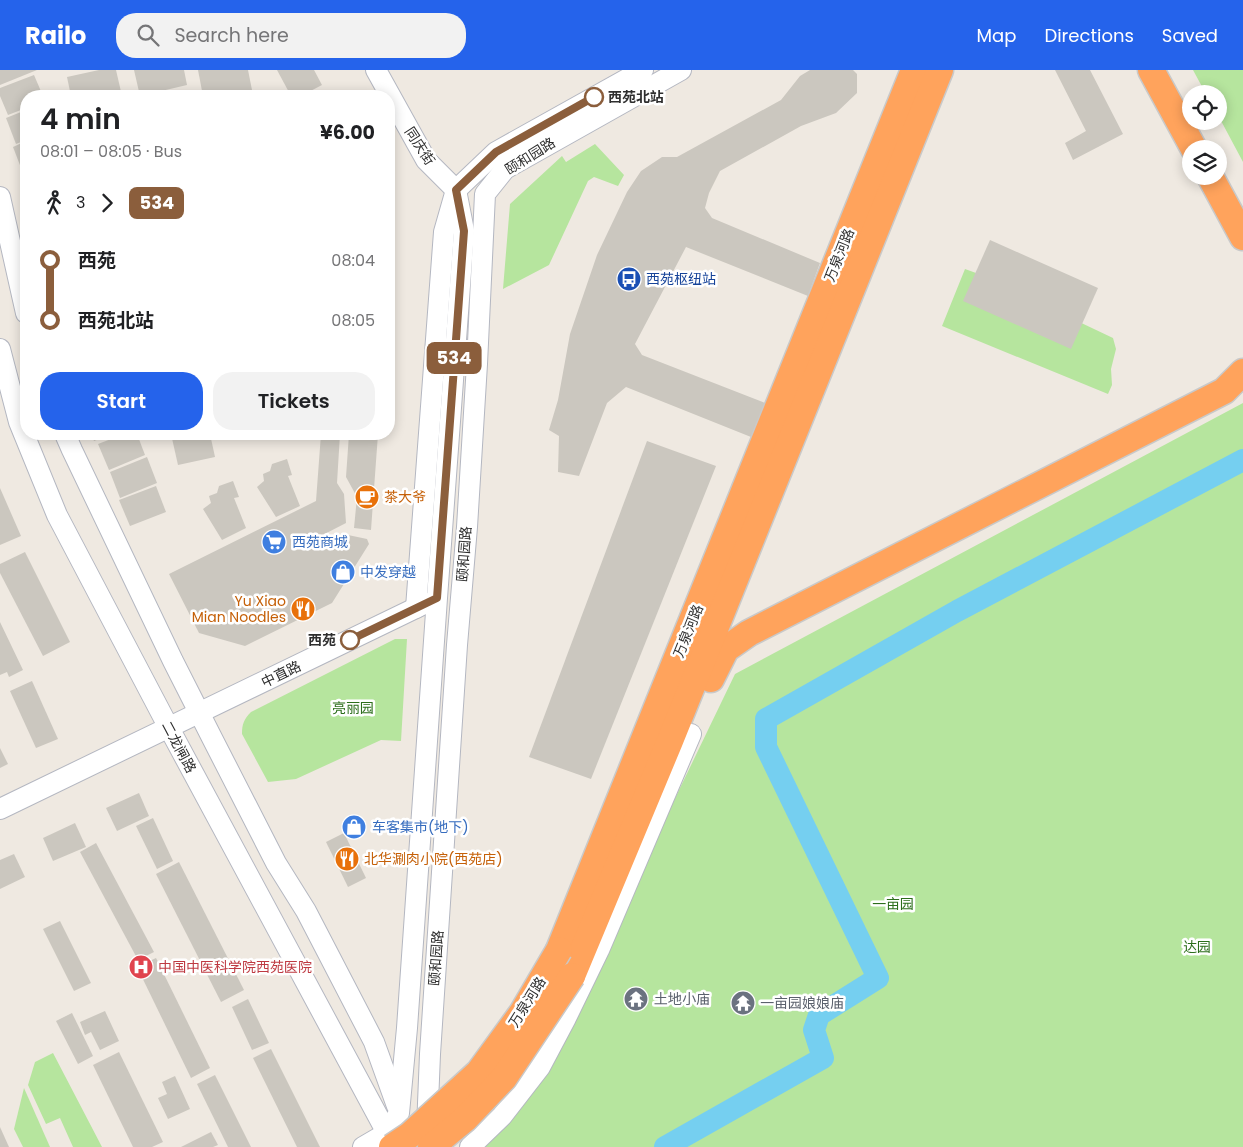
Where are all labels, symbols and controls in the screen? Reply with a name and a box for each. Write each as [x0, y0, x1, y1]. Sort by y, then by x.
search box [116, 13, 466, 58]
text: Railo [25, 19, 86, 52]
icon: search [134, 21, 162, 49]
text: Search here [174, 22, 289, 49]
text: Map [977, 23, 1016, 48]
text: Directions [1044, 23, 1134, 48]
text: Saved [1162, 23, 1218, 48]
map controls [1182, 85, 1227, 185]
button: locate [1182, 85, 1227, 130]
marker: 西苑北站 [584, 87, 604, 107]
place label: 西苑北站 [608, 87, 664, 107]
text: 4 min [40, 100, 121, 139]
text: ¥6.00 [320, 119, 375, 146]
street label: 同庆街 [400, 123, 440, 169]
street label: 颐和园路 [501, 133, 559, 179]
text: 08:01 – 08:05 · Bus [40, 140, 182, 163]
button: layers [1182, 140, 1227, 185]
icon: walk [40, 189, 68, 217]
icon: forward [93, 189, 121, 217]
text: 534 [139, 190, 174, 215]
text: 3 [76, 191, 85, 214]
street label: 万泉河路 [819, 225, 859, 285]
text: 西苑 [78, 247, 116, 274]
text: 08:04 [331, 249, 375, 272]
bus stop icon: 西苑枢纽站 [616, 266, 642, 292]
place label: 西苑枢纽站 [646, 269, 716, 289]
text: 西苑北站 [78, 307, 154, 334]
text: 08:05 [331, 309, 375, 332]
line badge: 534 [425, 342, 483, 374]
text: 534 [437, 345, 471, 370]
button: Start [40, 372, 203, 430]
button: Tickets [213, 372, 375, 430]
cafe icon: 茶大爷 [354, 484, 380, 510]
place label: 茶大爷 [384, 487, 426, 507]
street label: 颐和园路 [452, 525, 476, 583]
supermarket icon: 西苑商城 [261, 529, 287, 555]
place label: 西苑商城 [292, 532, 348, 552]
shop icon: 中发穿越 [330, 559, 356, 585]
place label: 中发穿越 [360, 562, 416, 582]
place label: Yu Xiao Mian Noodles [192, 591, 286, 627]
restaurant icon: Yu Xiao Mian Noodles [290, 596, 316, 622]
street label: 万泉河路 [668, 601, 708, 661]
place label: 西苑 [308, 630, 336, 650]
marker: 西苑 [340, 630, 360, 650]
street label: 中直路 [258, 656, 304, 692]
park label: 亮丽园 [332, 698, 374, 718]
street label: 二龙闸路 [157, 718, 201, 776]
shop icon: 车客集市(地下) [341, 814, 367, 840]
place label: 车客集市(地下) [372, 817, 469, 837]
restaurant icon: 北华涮肉小院(西苑店) [334, 846, 360, 872]
place label: 北华涮肉小院(西苑店) [364, 849, 503, 869]
park label: 一亩园 [872, 894, 914, 914]
street label: 颐和园路 [424, 929, 448, 987]
park label: 达园 [1183, 937, 1211, 957]
hospital icon: 中国中医科学院西苑医院 [128, 954, 154, 980]
place label: 中国中医科学院西苑医院 [158, 957, 312, 977]
street label: 万泉河路 [504, 973, 550, 1031]
temple icon: 土地小庙 [623, 986, 649, 1012]
place label: 土地小庙 [654, 989, 710, 1009]
temple icon: 一亩园娘娘庙 [730, 990, 756, 1016]
place label: 一亩园娘娘庙 [760, 993, 844, 1013]

